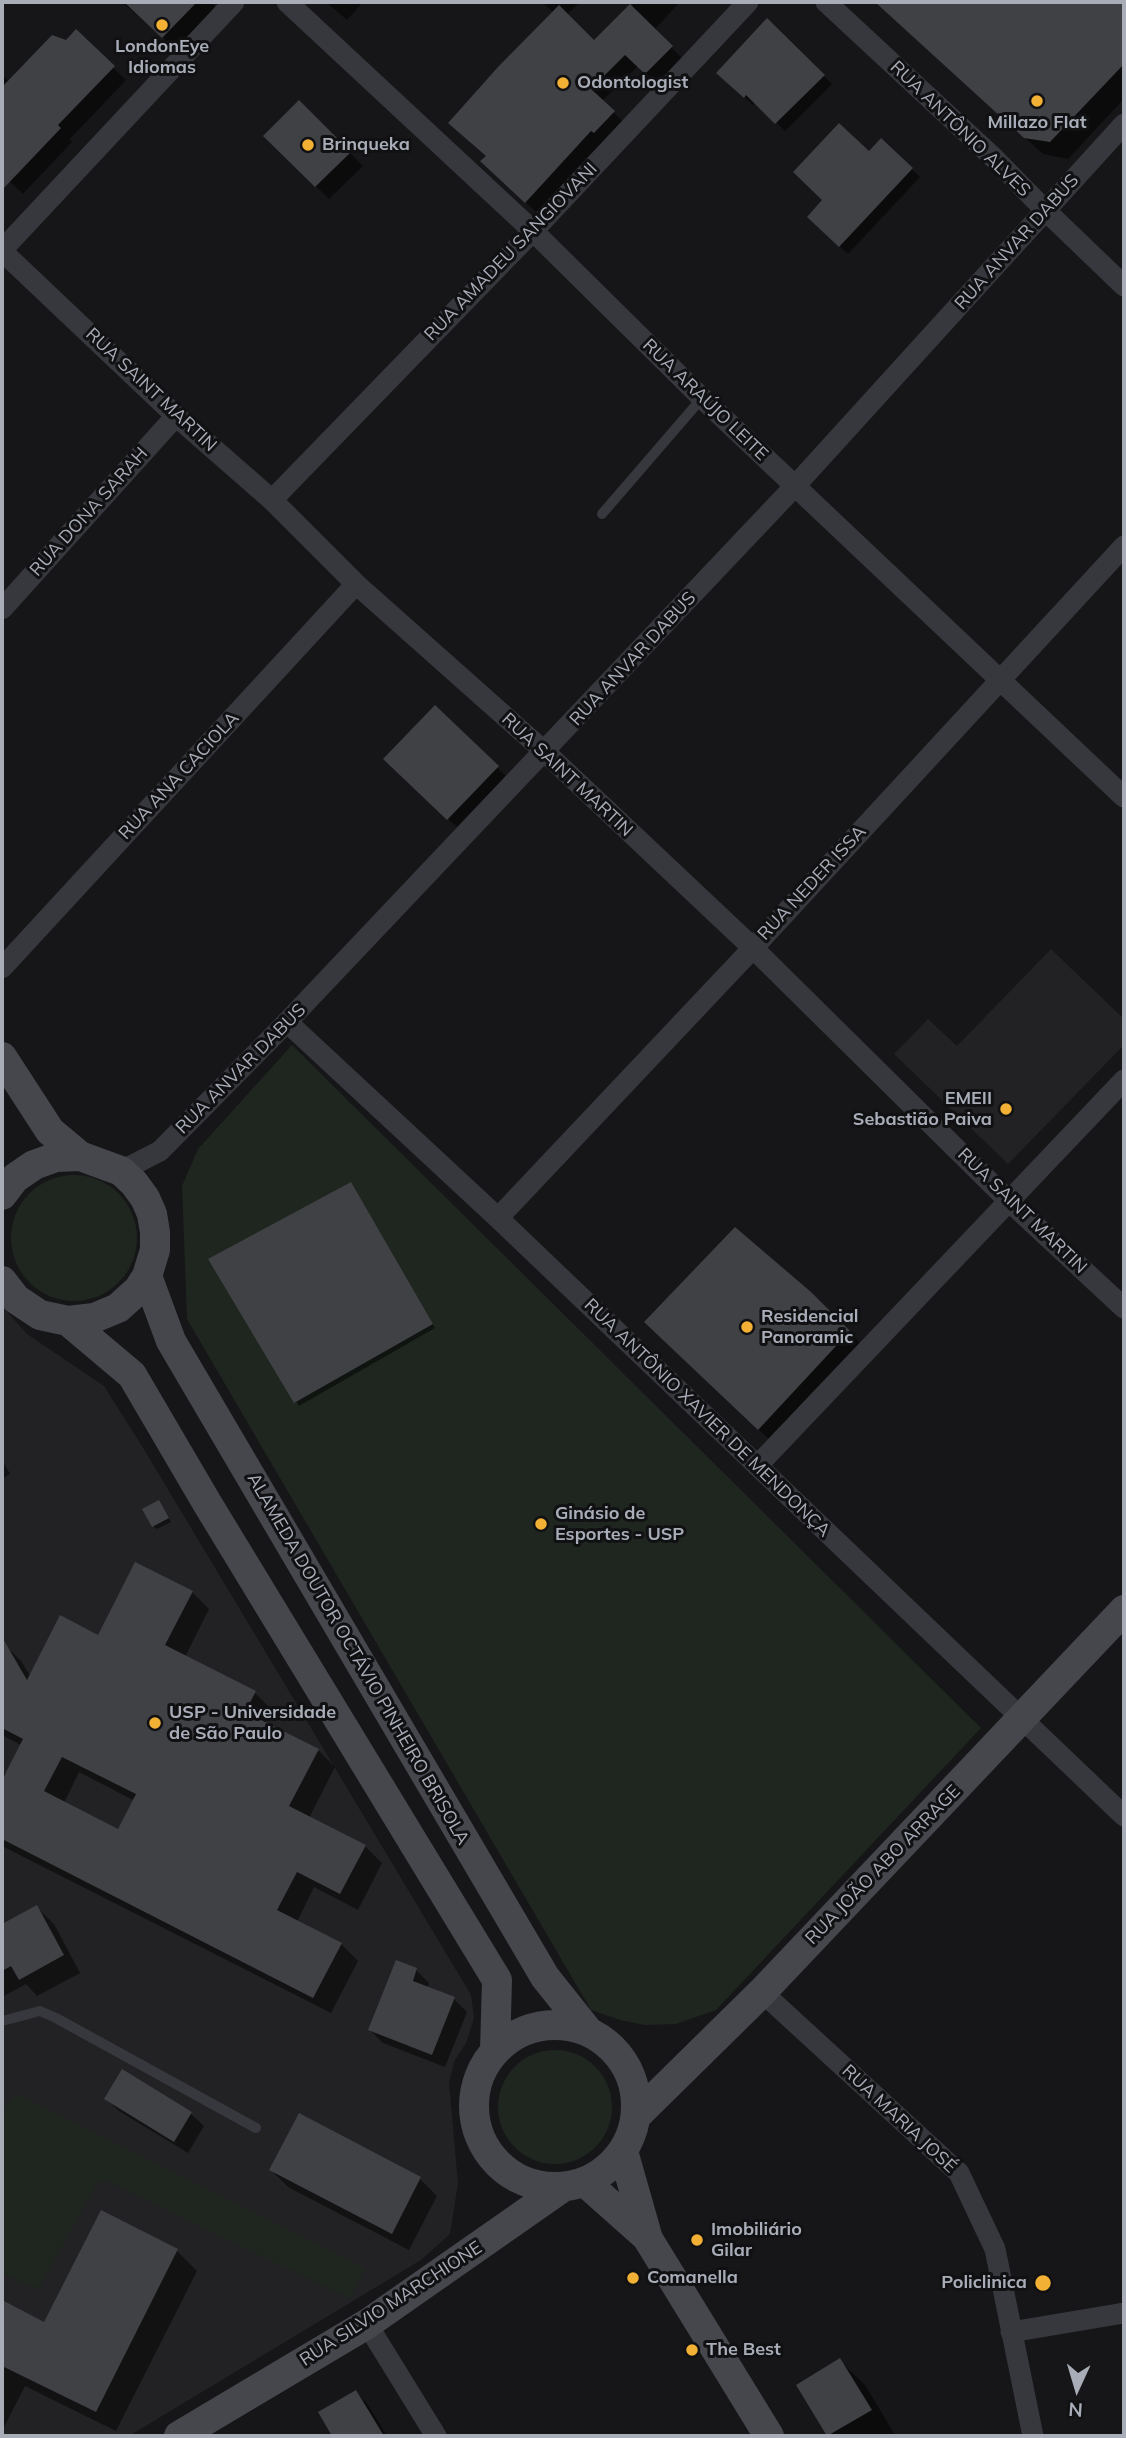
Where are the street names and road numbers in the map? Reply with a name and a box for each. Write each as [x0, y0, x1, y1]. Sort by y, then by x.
street label: RUA ANTÔNIO ALVES [885, 57, 1035, 201]
street label: RUA AMADEU SANGIOVANI [420, 158, 602, 346]
street label: RUA ANVAR DABUS [950, 170, 1084, 314]
street label: RUA SAINT MARTIN [81, 324, 221, 456]
street label: RUA ARAÚJO LEITE [638, 335, 772, 465]
street label: RUA DONA SARAH [25, 443, 153, 581]
street label: RUA ANVAR DABUS [565, 588, 701, 730]
street label: RUA ANA CACIOLA [114, 708, 244, 844]
street label: RUA SAINT MARTIN [497, 709, 637, 841]
street label: RUA NEDER ISSA [753, 821, 871, 945]
street label: RUA ANVAR DABUS [171, 999, 311, 1139]
street label: RUA SAINT MARTIN [953, 1144, 1091, 1278]
street label: RUA ANTÔNIO XAVIER DE MENDONÇA [580, 1294, 834, 1542]
street label: ALAMEDA DOUTOR OCTÁVIO PINHEIRO BRISOLA [242, 1469, 474, 1849]
street label: RUA JOÃO ABO ARRAGE [801, 1781, 965, 1949]
street label: RUA MARIA JOSÉ [837, 2060, 961, 2178]
street label: RUA SILVIO MARCHIONE [296, 2237, 486, 2371]

